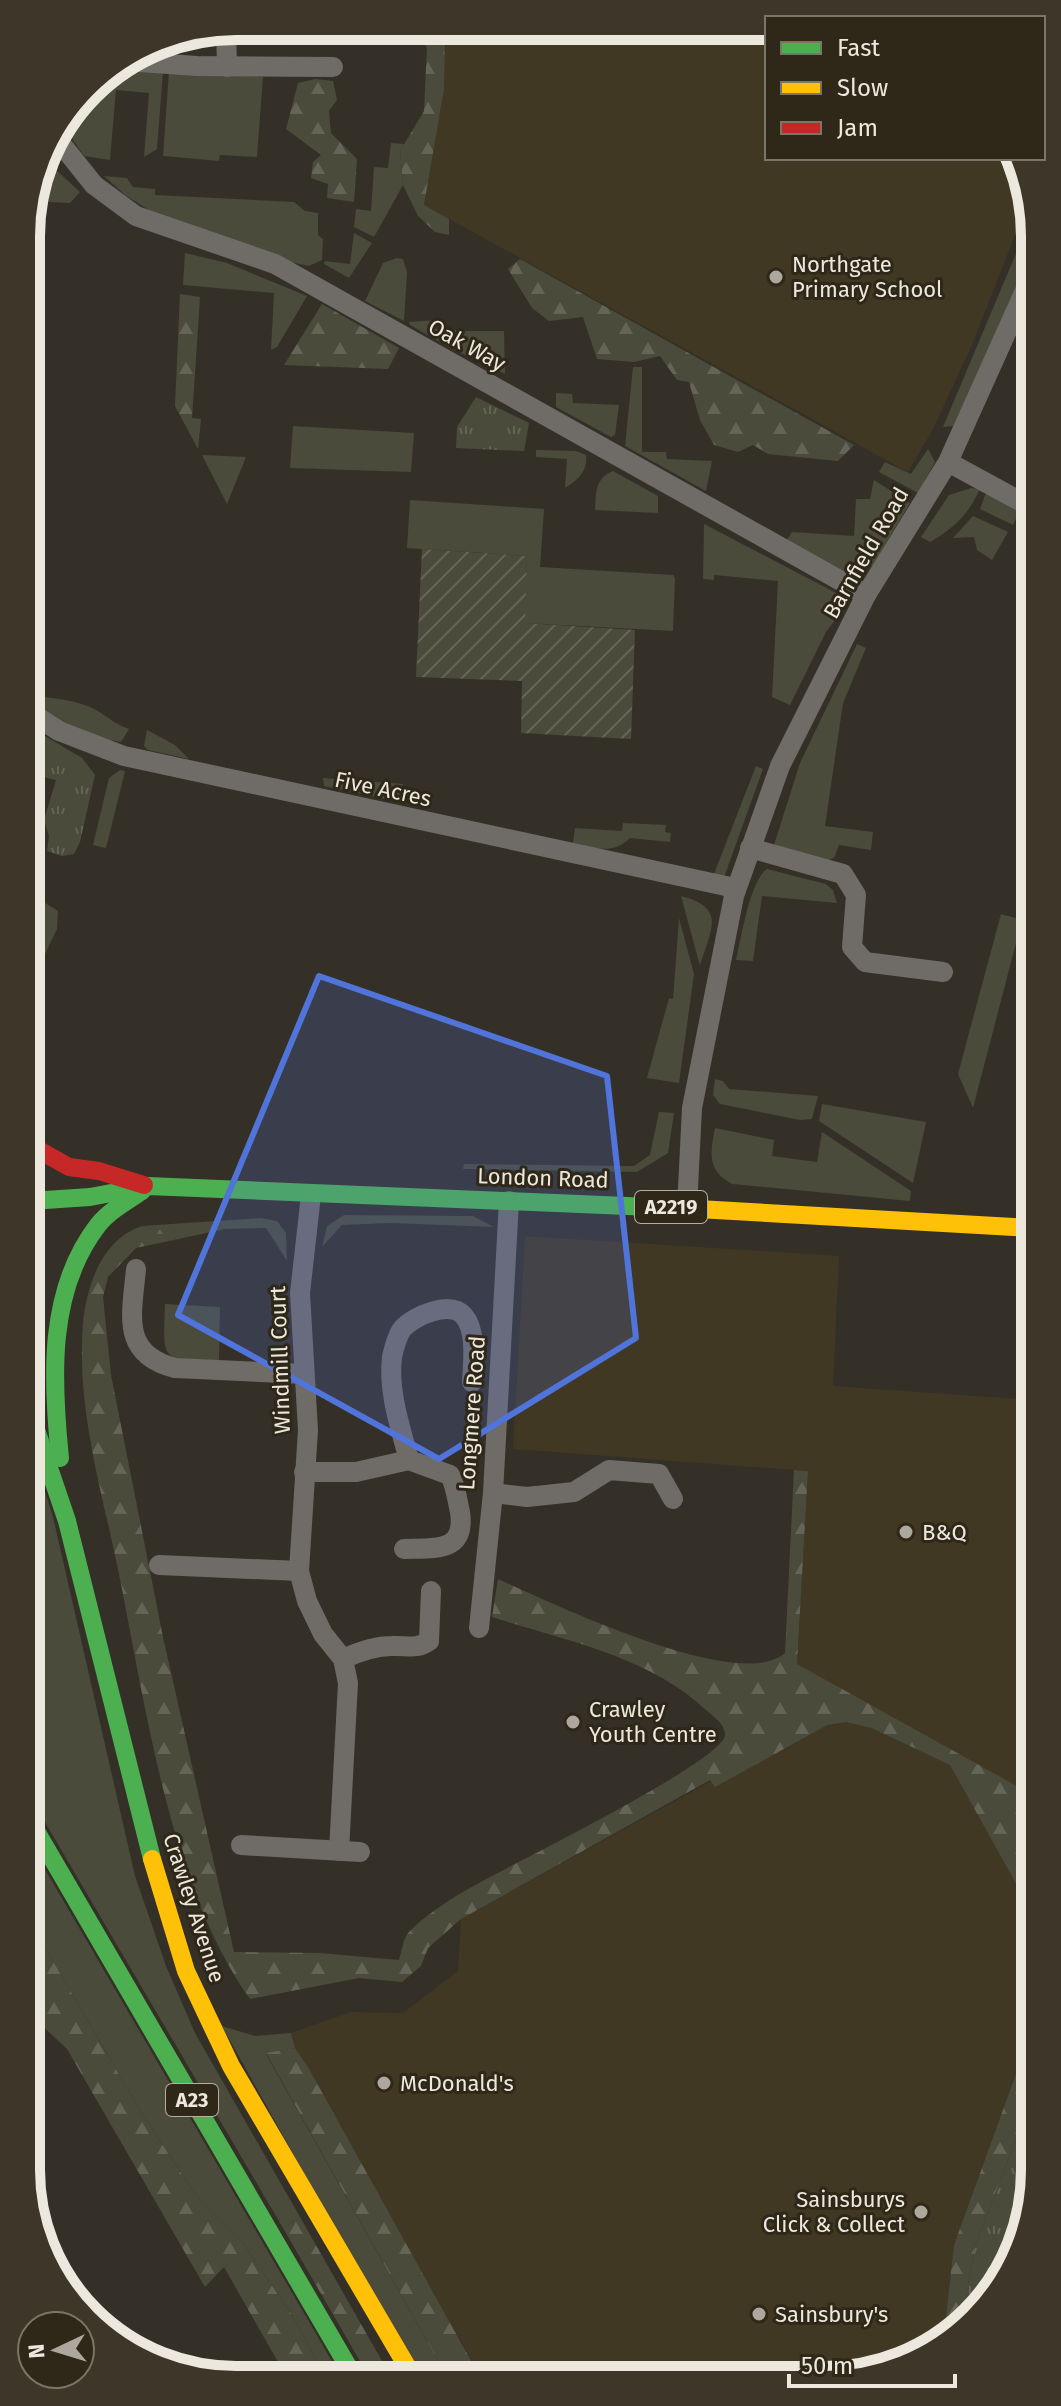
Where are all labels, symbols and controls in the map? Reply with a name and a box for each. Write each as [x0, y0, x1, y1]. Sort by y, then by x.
legend [765, 16, 1045, 160]
text: Fast [837, 34, 880, 62]
text: Slow [837, 74, 888, 102]
text: Jam [837, 114, 878, 142]
place label: Northgate Primary School [792, 251, 943, 303]
marker: Northgate Primary School [767, 268, 785, 286]
street label: Oak Way [424, 313, 510, 377]
street label: Barnfield Road [817, 482, 915, 624]
street label: Five Acres [332, 766, 434, 812]
street label: London Road [477, 1162, 609, 1194]
road number: A2219 [635, 1191, 707, 1223]
street label: Windmill Court [264, 1285, 296, 1435]
street label: Longmere Road [453, 1335, 491, 1491]
place label: B&Q [922, 1519, 967, 1546]
marker: B&Q [897, 1523, 915, 1541]
place label: Crawley Youth Centre [589, 1696, 717, 1748]
marker: Crawley Youth Centre [564, 1713, 582, 1731]
street label: Crawley Avenue [157, 1830, 231, 1986]
place label: McDonald's [400, 2070, 514, 2097]
marker: McDonald's [375, 2074, 393, 2092]
road number: A23 [166, 2084, 218, 2116]
place label: Sainsburys Click & Collect [763, 2186, 905, 2238]
marker: Sainsburys Click & Collect [912, 2203, 930, 2221]
place label: Sainsbury's [775, 2301, 888, 2328]
marker: Sainsbury's [750, 2305, 768, 2323]
north arrow [16, 2310, 96, 2390]
scale bar [789, 2338, 955, 2388]
text: N [23, 2343, 51, 2360]
text: 50 m [801, 2352, 853, 2380]

